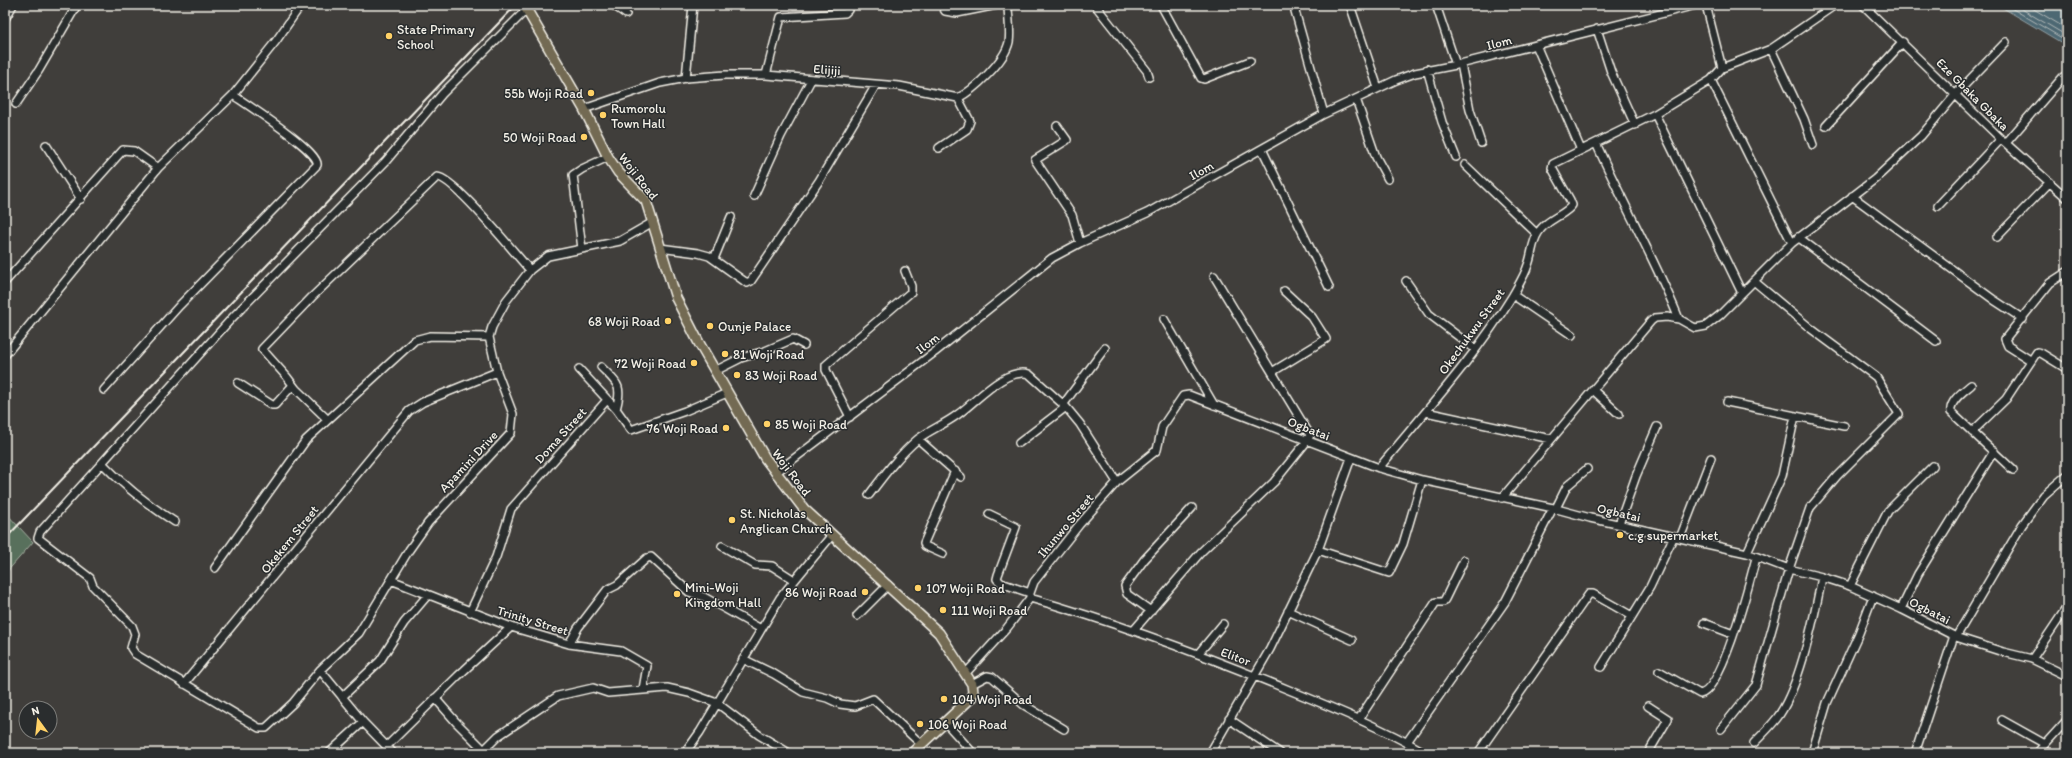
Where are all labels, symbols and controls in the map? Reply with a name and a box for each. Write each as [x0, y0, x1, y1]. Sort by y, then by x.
place label: State Primary School [397, 22, 475, 52]
marker: State Primary School [384, 31, 394, 41]
street label: Ilom [1485, 32, 1514, 53]
street label: Eze Gbaka Gbaka [1933, 55, 2012, 134]
street label: Elijiji [813, 61, 841, 78]
place label: 55b Woji Road [504, 86, 583, 101]
marker: 55b Woji Road [586, 88, 596, 98]
place label: Rumorolu Town Hall [611, 101, 666, 131]
marker: Rumorolu Town Hall [598, 110, 608, 120]
place label: 50 Woji Road [503, 130, 576, 145]
marker: 50 Woji Road [579, 132, 589, 142]
street label: Woji Road [616, 150, 662, 203]
street label: Ilom [1186, 157, 1217, 183]
street label: Okechukwu Street [1435, 285, 1508, 377]
place label: 68 Woji Road [588, 314, 660, 329]
marker: 68 Woji Road [663, 316, 673, 326]
place label: Ounje Palace [718, 319, 791, 334]
marker: Ounje Palace [705, 321, 715, 331]
street label: Ilom [913, 329, 942, 357]
place label: 81 Woji Road [733, 347, 804, 362]
marker: 81 Woji Road [720, 349, 730, 359]
place label: 72 Woji Road [615, 356, 686, 371]
marker: 72 Woji Road [689, 358, 699, 368]
place label: 83 Woji Road [745, 368, 817, 383]
marker: 83 Woji Road [732, 370, 742, 380]
street label: Doma Street [531, 404, 590, 466]
street label: Ogbatai [1285, 414, 1332, 443]
place label: 85 Woji Road [775, 417, 847, 432]
marker: 85 Woji Road [762, 419, 772, 429]
place label: 76 Woji Road [647, 421, 718, 436]
marker: 76 Woji Road [721, 423, 731, 433]
street label: Apamini Drive [436, 427, 501, 495]
street label: Woji Road [769, 446, 814, 499]
street label: Ihunwo Street [1034, 490, 1097, 560]
street label: Ogbatai [1596, 500, 1642, 525]
street label: Okekem Street [257, 502, 322, 576]
place label: St. Nicholas Anglican Church [740, 506, 832, 536]
marker: St. Nicholas Anglican Church [727, 515, 737, 525]
place label: c.g supermarket [1628, 528, 1719, 543]
marker: c.g supermarket [1615, 530, 1625, 540]
place label: Mini-Woji Kingdom Hall [685, 580, 762, 610]
place label: 107 Woji Road [926, 581, 1005, 596]
marker: 107 Woji Road [913, 583, 923, 593]
place label: 86 Woji Road [785, 585, 857, 600]
marker: 86 Woji Road [860, 587, 870, 597]
marker: Mini-Woji Kingdom Hall [672, 589, 682, 599]
street label: Ogbatai [1907, 594, 1953, 627]
street label: Trinity Street [495, 603, 570, 638]
place label: 111 Woji Road [951, 603, 1027, 618]
marker: 111 Woji Road [938, 605, 948, 615]
street label: Elitor [1219, 644, 1254, 669]
place label: 104 Woji Road [952, 692, 1032, 707]
marker: 104 Woji Road [939, 694, 949, 704]
north arrow [18, 700, 58, 740]
text: N [30, 704, 41, 718]
place label: 106 Woji Road [928, 717, 1007, 732]
marker: 106 Woji Road [915, 719, 925, 729]

